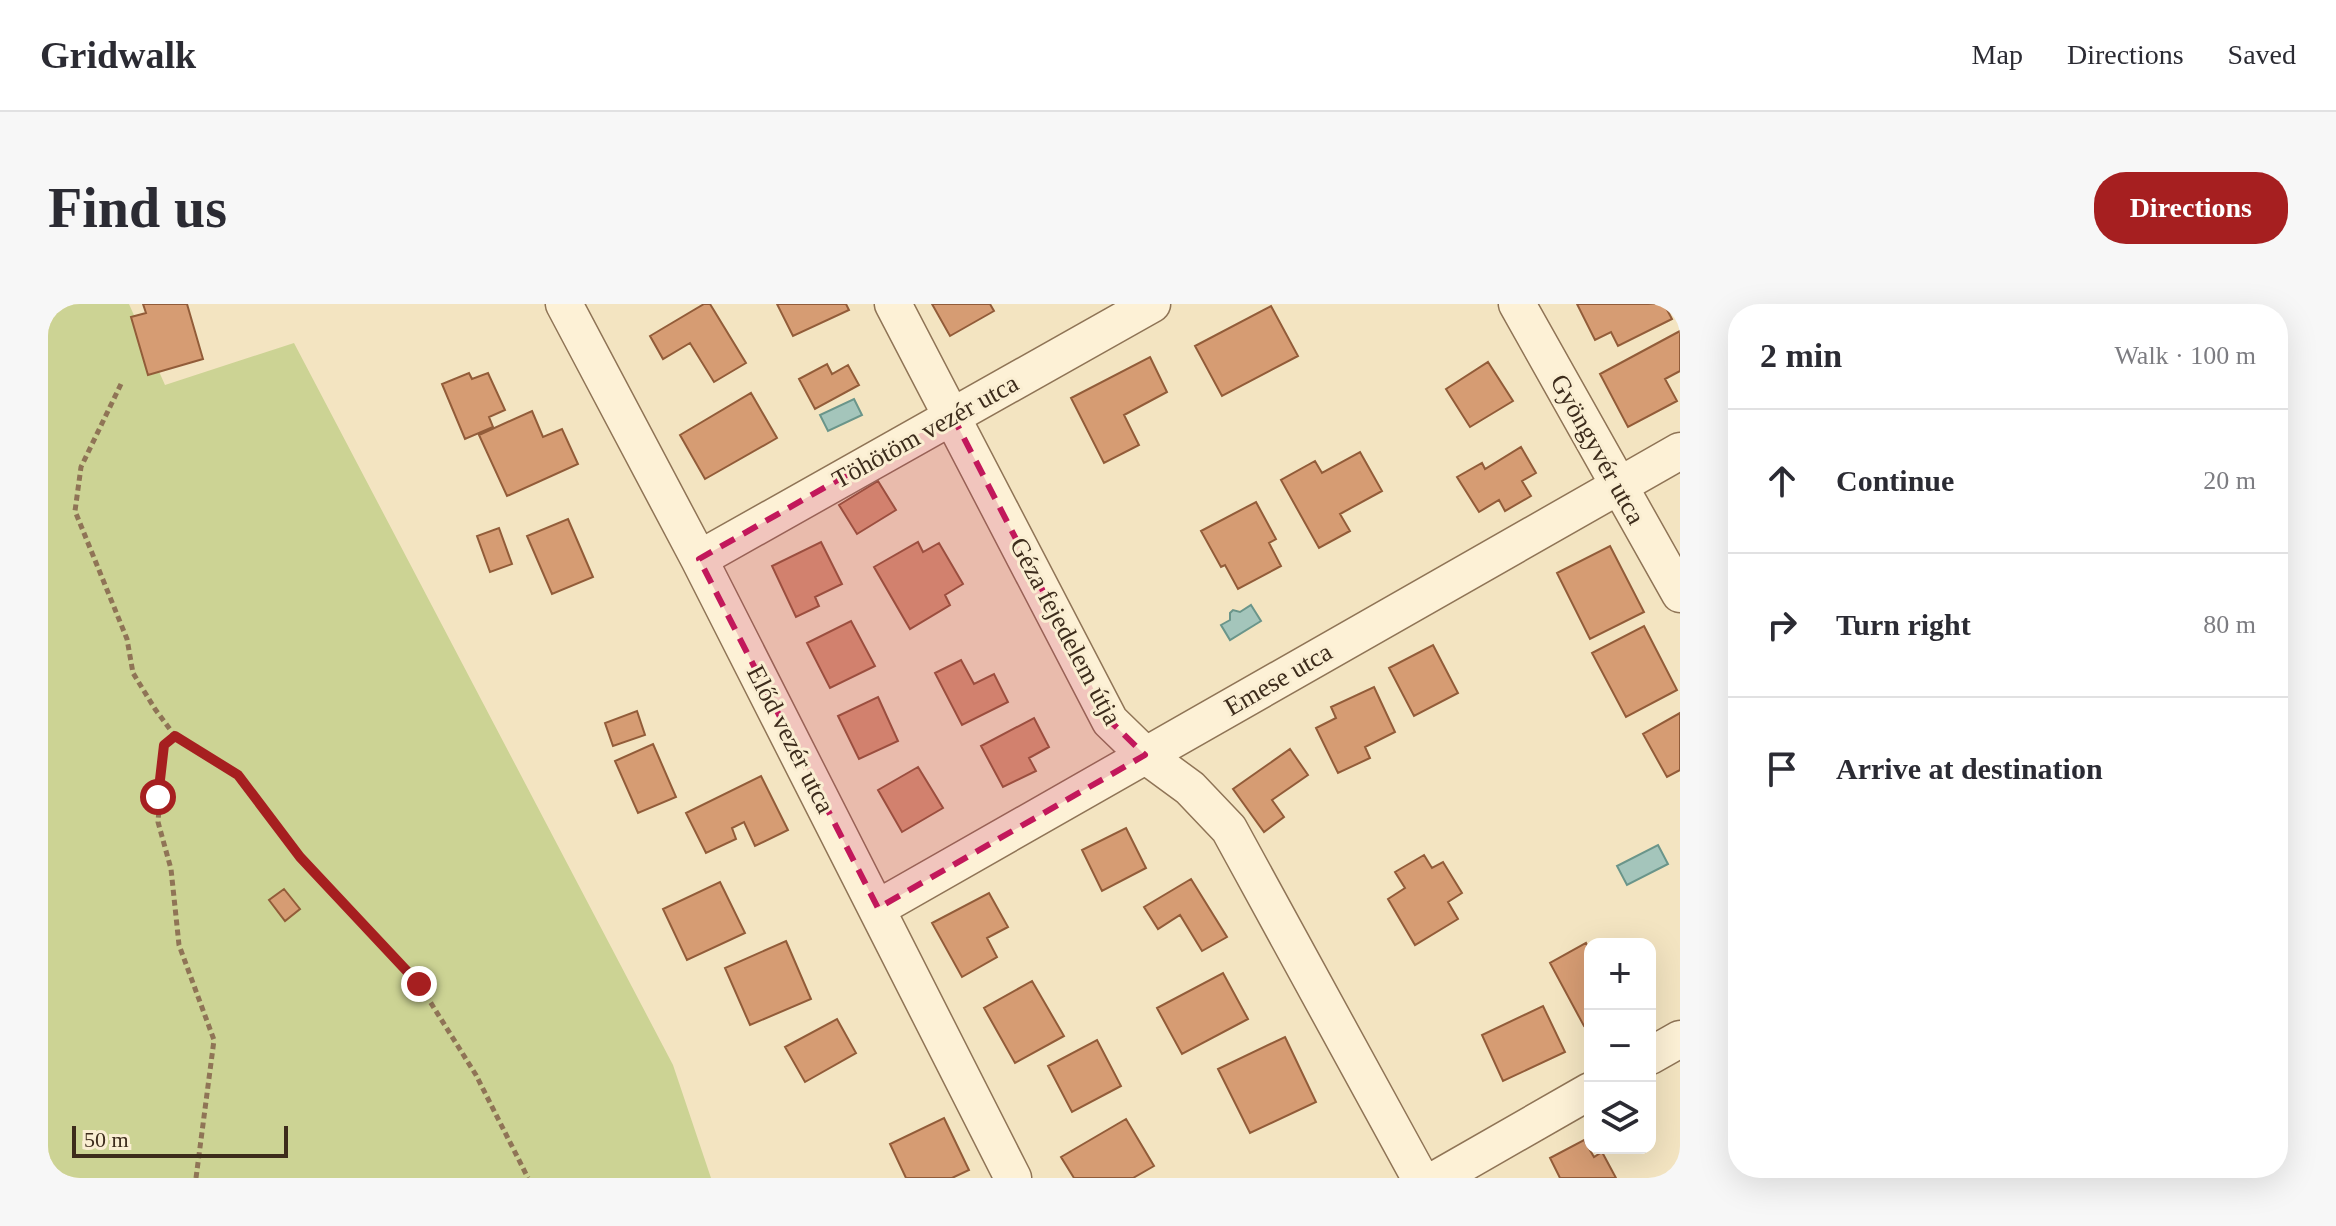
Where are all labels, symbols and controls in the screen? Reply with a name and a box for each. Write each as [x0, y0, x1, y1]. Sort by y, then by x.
text: Gridwalk [40, 34, 196, 76]
text: Map [1972, 39, 2023, 70]
text: Directions [2067, 39, 2184, 70]
text: Saved [2228, 39, 2296, 70]
button: Directions [2094, 172, 2288, 244]
text: Find us [48, 177, 227, 239]
text: 2 min [1760, 337, 1842, 374]
text: Walk · 100 m [2114, 341, 2256, 370]
street label: Töhötöm vezér utca [827, 368, 1024, 495]
street label: Gyöngyvér utca [1544, 369, 1651, 530]
icon: ahead [1760, 459, 1804, 503]
text: Continue [1836, 464, 1954, 497]
text: 20 m [2203, 466, 2256, 495]
street label: Géza fejedelem útja [1004, 533, 1127, 730]
icon: right [1760, 603, 1804, 647]
text: Turn right [1836, 608, 1971, 641]
text: 80 m [2203, 610, 2256, 639]
street label: Emese utca [1219, 637, 1337, 722]
street label: Előd vezér utca [741, 661, 840, 818]
icon: arrive [1760, 747, 1804, 791]
text: Arrive at destination [1836, 752, 2103, 785]
route start [140, 779, 176, 815]
map controls [1584, 938, 1656, 1154]
button: + [1584, 938, 1656, 1010]
route end [401, 966, 437, 1002]
button: − [1584, 1010, 1656, 1082]
button: layers [1584, 1082, 1656, 1154]
scale bar [72, 1122, 288, 1158]
text: 50 m [84, 1127, 129, 1152]

